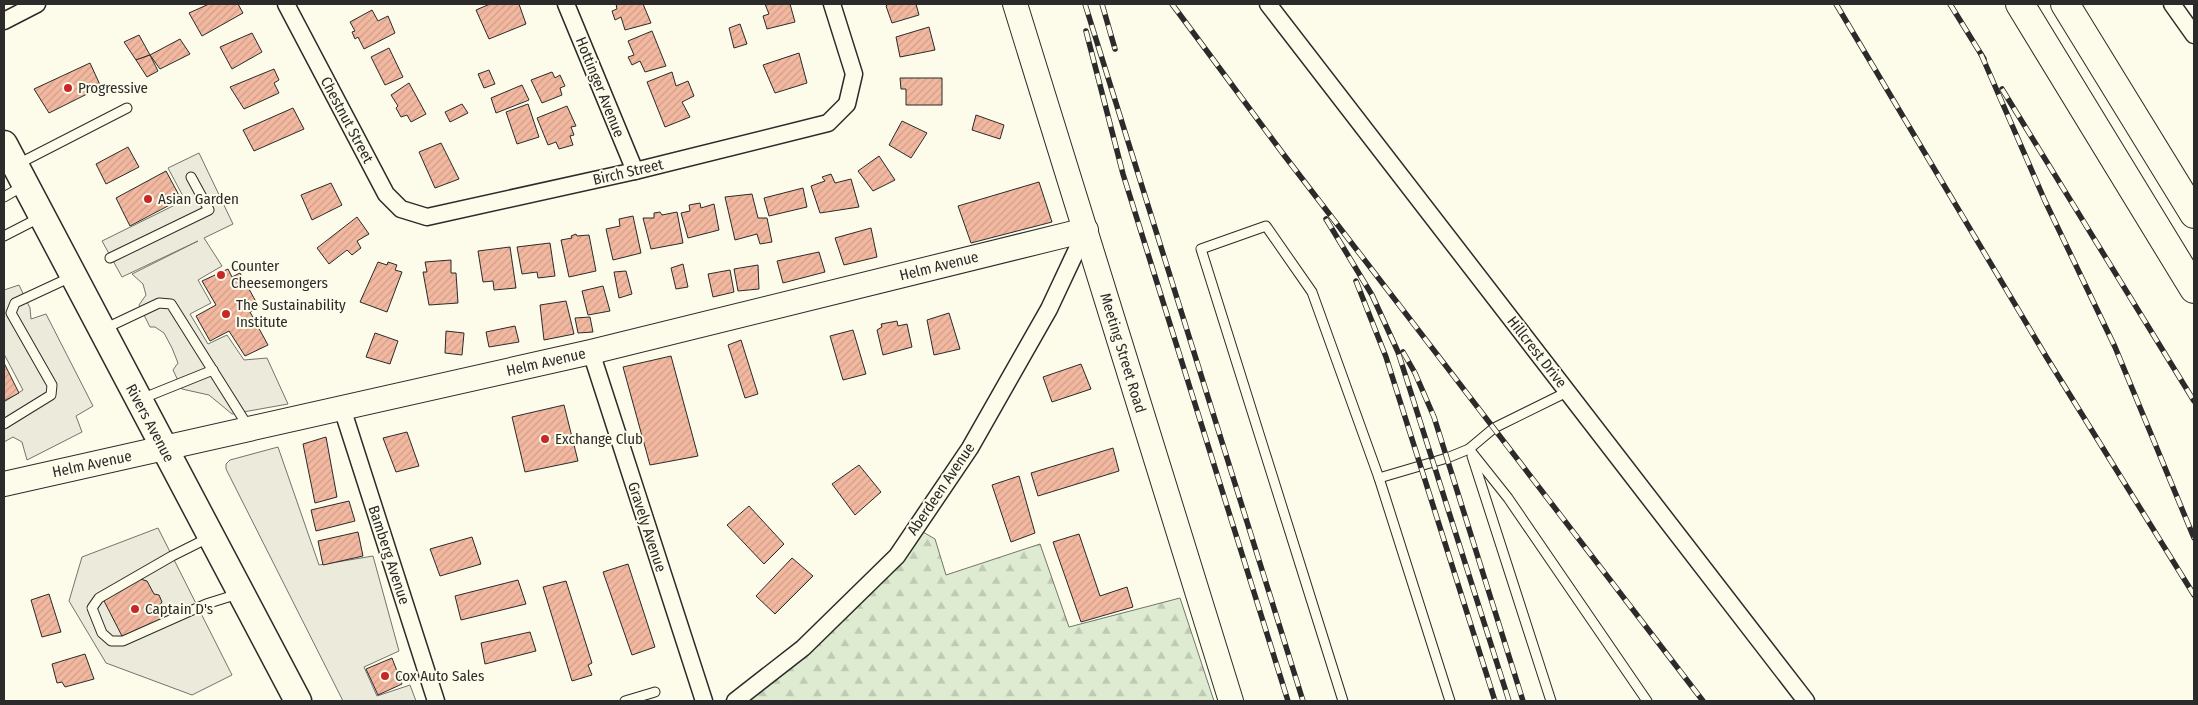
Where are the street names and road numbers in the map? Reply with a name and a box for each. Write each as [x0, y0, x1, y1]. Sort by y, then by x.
street label: Hottinger Avenue [572, 34, 628, 140]
street label: Chestnut Street [317, 74, 377, 166]
street label: Birch Street [591, 155, 665, 189]
street label: Helm Avenue [898, 248, 980, 284]
street label: Meeting Street Road [1096, 291, 1150, 415]
street label: Hillcrest Drive [1503, 313, 1571, 391]
street label: Helm Avenue [505, 344, 587, 380]
street label: Rivers Avenue [122, 381, 178, 465]
street label: Aberdeen Avenue [903, 439, 979, 539]
street label: Helm Avenue [51, 447, 133, 481]
street label: Gravely Avenue [624, 480, 670, 574]
street label: Bamberg Avenue [365, 503, 413, 607]

